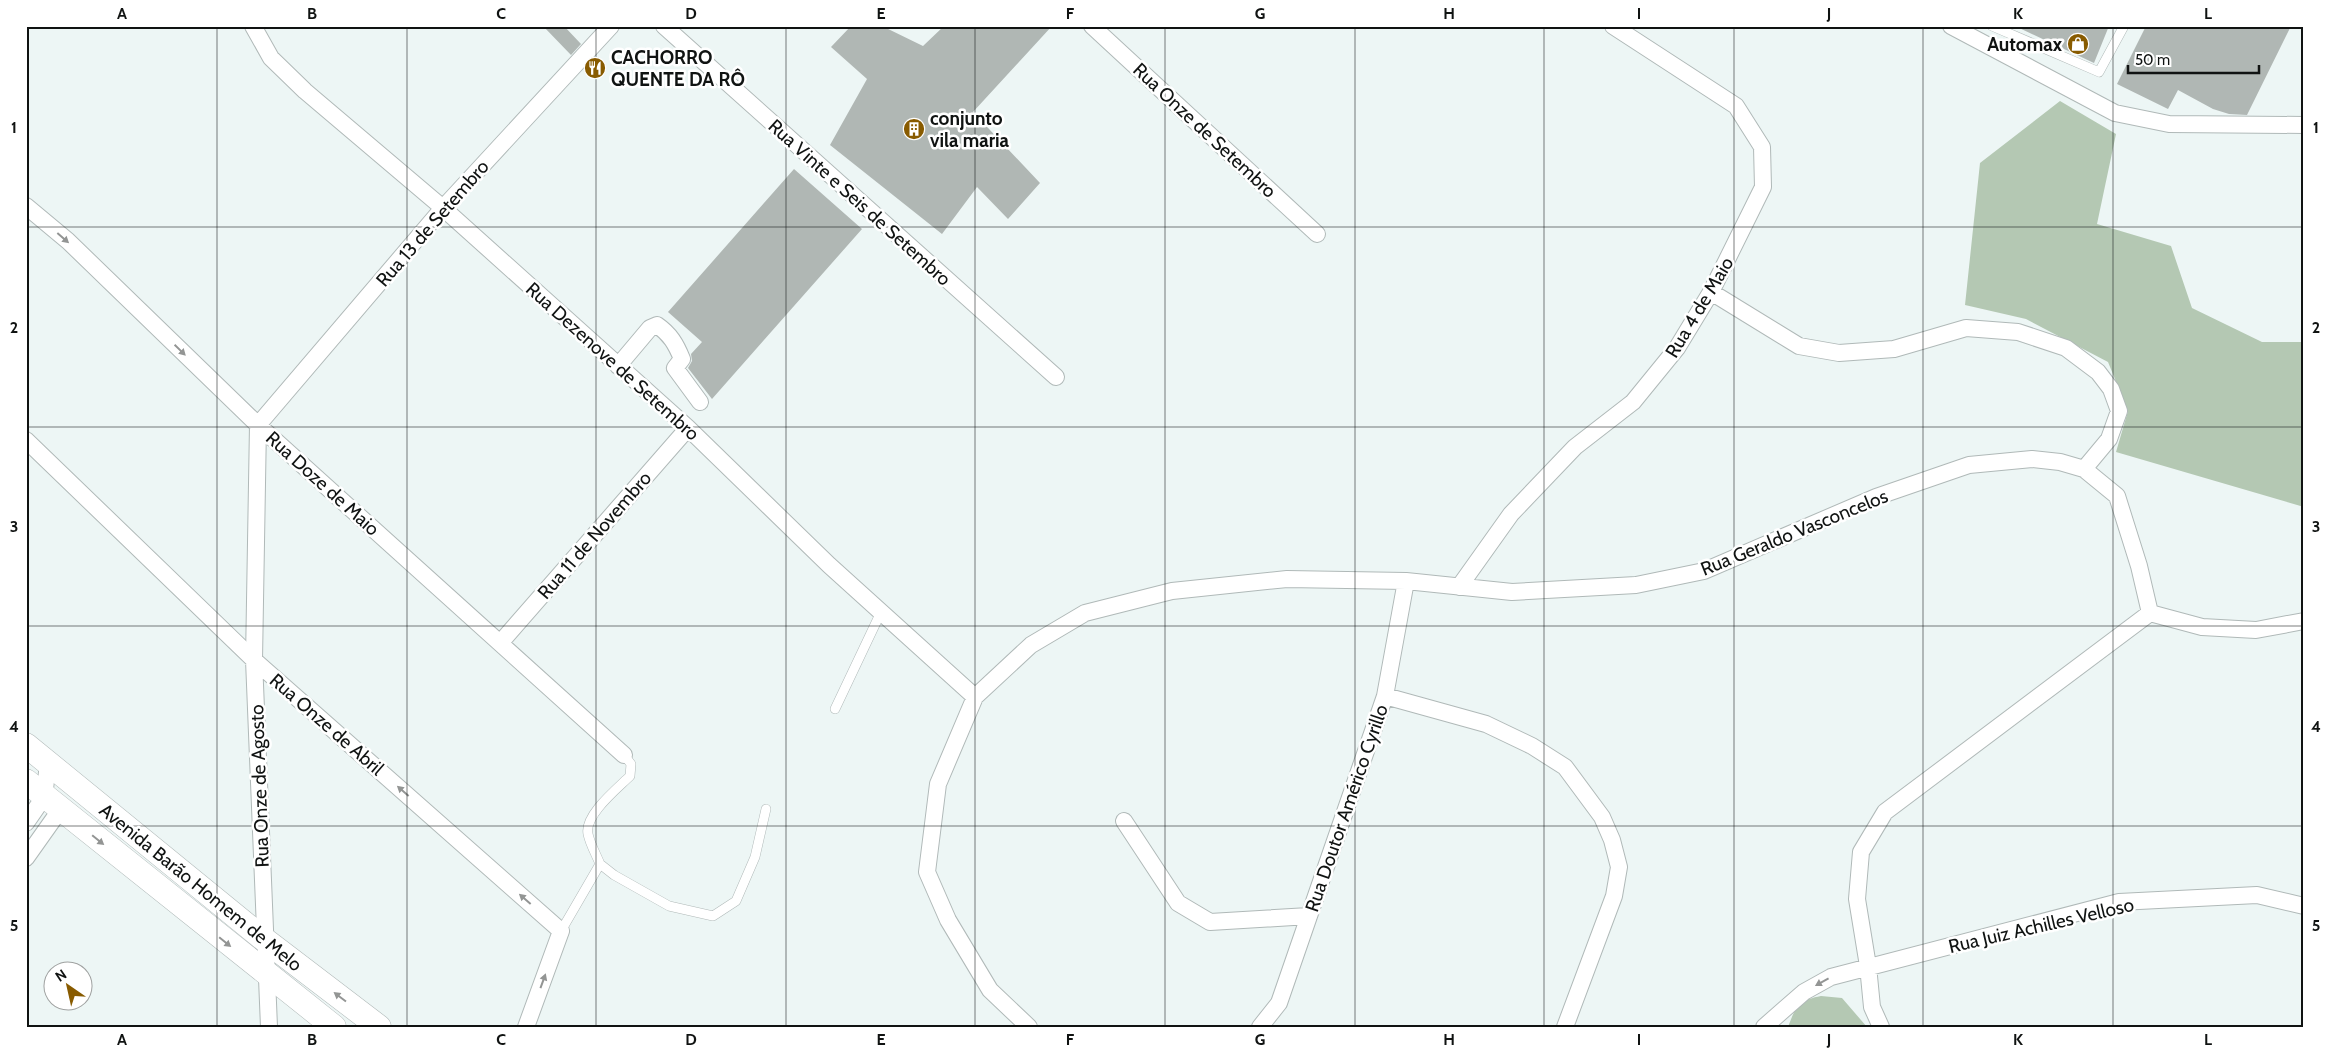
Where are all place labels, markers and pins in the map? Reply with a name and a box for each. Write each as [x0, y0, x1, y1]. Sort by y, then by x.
shop icon: Automax [2066, 32, 2090, 56]
place label: Automax [1987, 33, 2063, 56]
place label: CACHORRO QUENTE DA RÔ [611, 46, 745, 91]
restaurant icon: CACHORRO QUENTE DA RÔ [583, 56, 607, 80]
place label: conjunto vila maria [930, 107, 1010, 152]
building icon: conjunto vila maria [902, 117, 926, 141]

